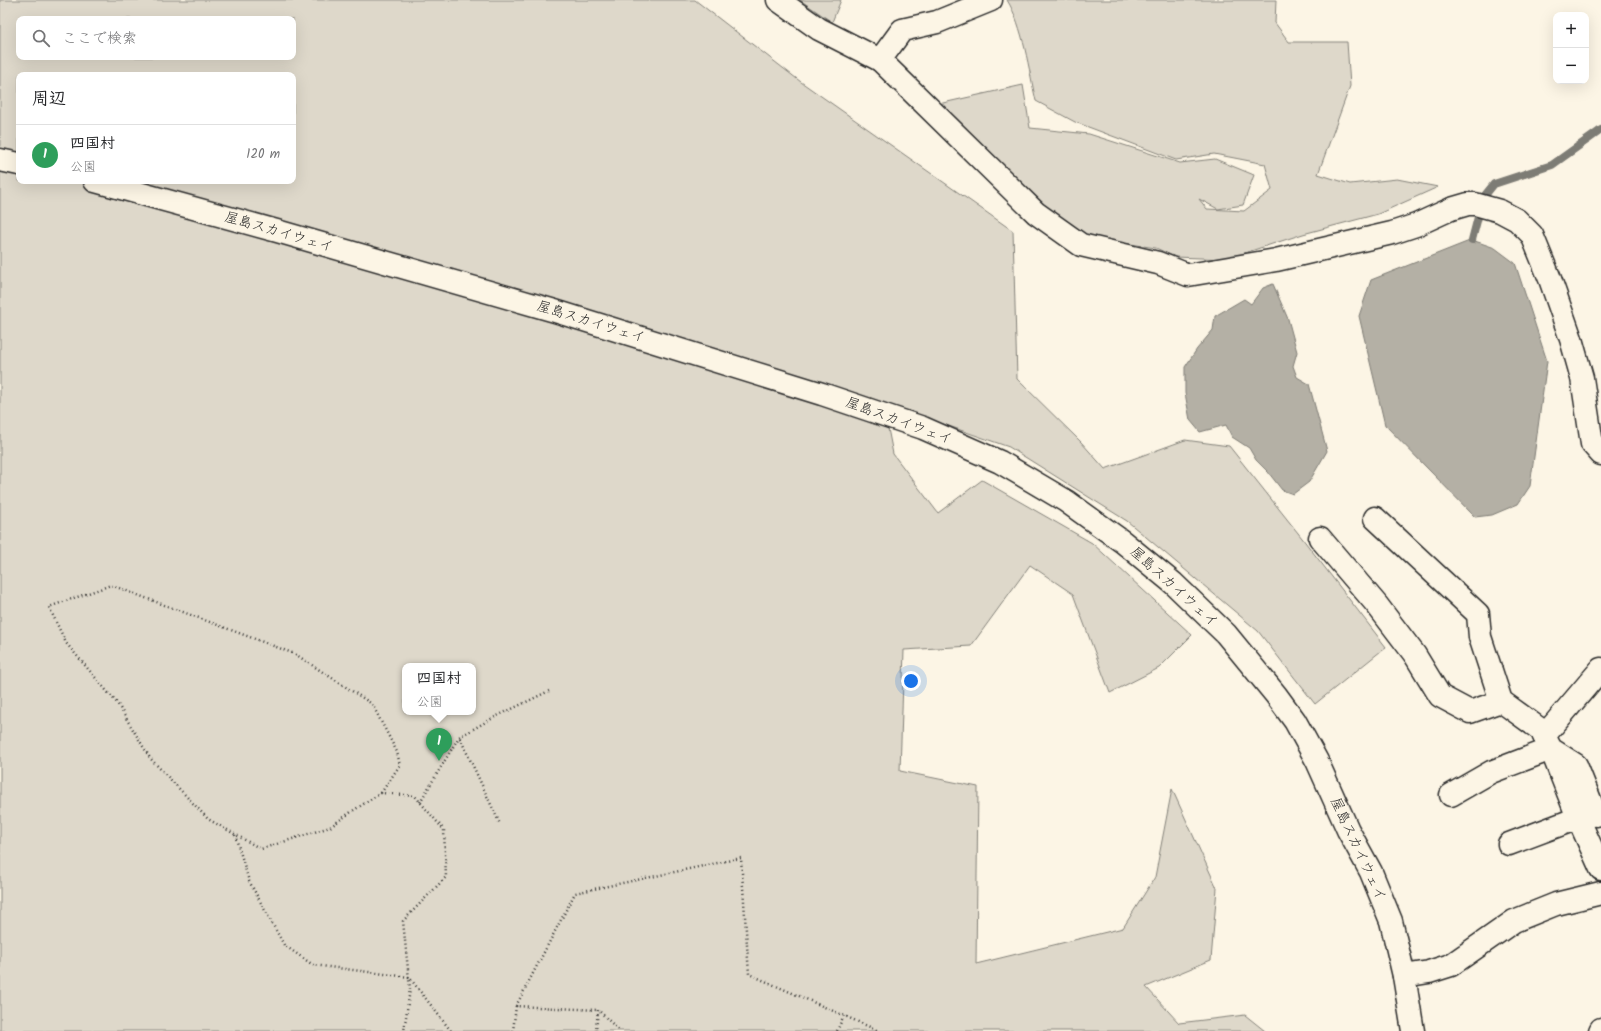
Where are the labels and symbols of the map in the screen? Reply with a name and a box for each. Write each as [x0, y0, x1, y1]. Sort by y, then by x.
street label: 屋島スカイウェイ [222, 206, 336, 258]
street label: 屋島スカイウェイ [534, 295, 648, 349]
street label: 屋島スカイウェイ [843, 392, 955, 450]
street label: 屋島スカイウェイ [1125, 541, 1223, 633]
your location [901, 671, 921, 691]
pin: 1 [426, 728, 452, 761]
street label: 屋島スカイウェイ [1324, 794, 1392, 904]

